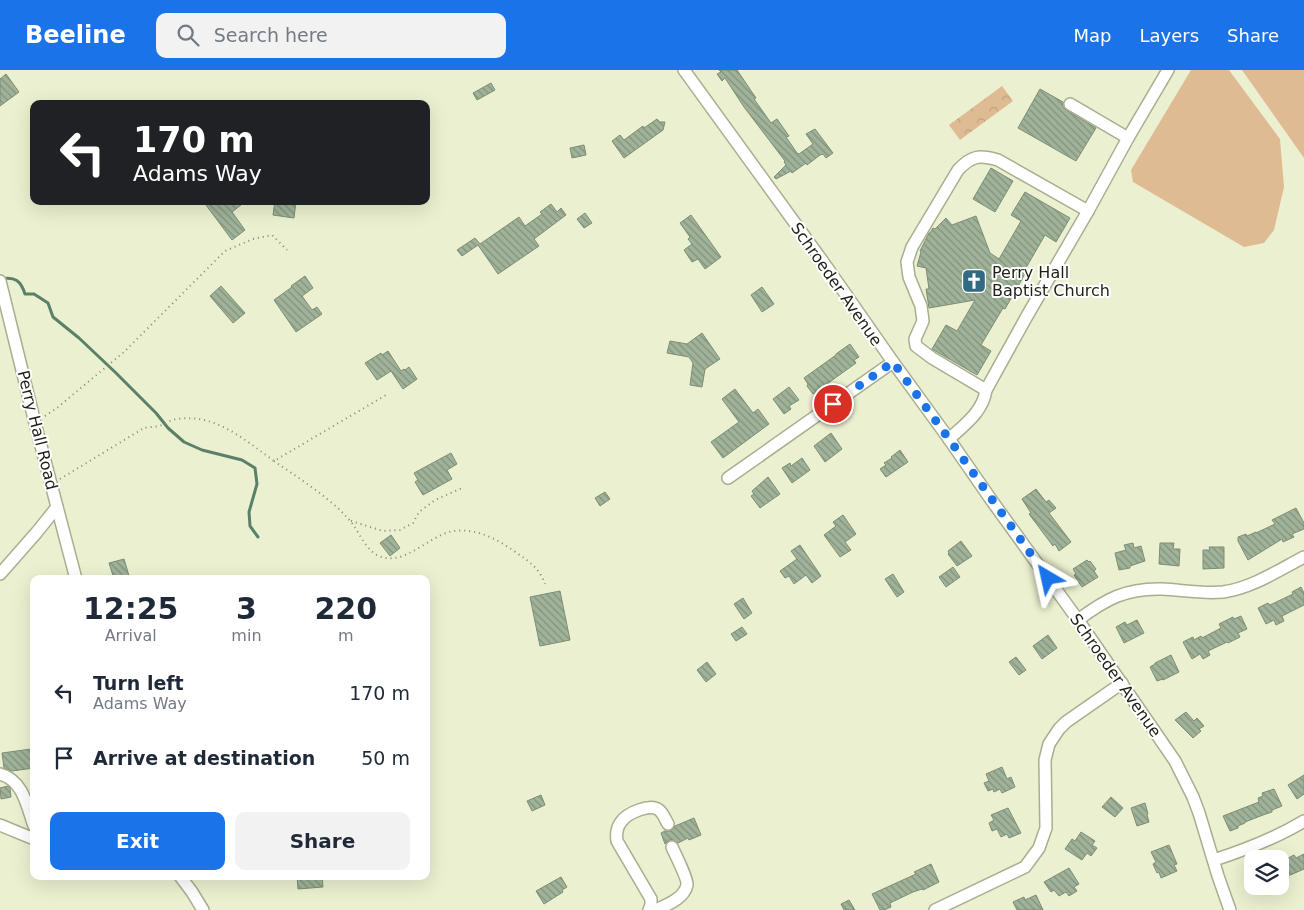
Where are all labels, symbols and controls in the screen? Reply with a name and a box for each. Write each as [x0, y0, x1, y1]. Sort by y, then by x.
search box [156, 13, 506, 58]
text: Beeline [25, 21, 126, 49]
icon: search [174, 21, 202, 49]
text: Search here [214, 24, 328, 46]
text: Map [1073, 25, 1111, 46]
text: Layers [1139, 25, 1199, 46]
text: Share [1227, 25, 1279, 46]
icon: left [50, 120, 115, 185]
text: 170 m [133, 120, 255, 160]
text: Adams Way [133, 161, 262, 186]
street label: Schroeder Avenue [787, 219, 886, 350]
place label: Perry Hall Baptist Church [992, 263, 1110, 300]
church icon: Perry Hall Baptist Church [961, 268, 987, 294]
street label: Perry Hall Road [14, 368, 62, 492]
pin [812, 383, 854, 425]
icon: arrive [819, 390, 847, 418]
position arrow [1021, 551, 1073, 603]
text: 12:25 [83, 591, 178, 626]
text: 3 [236, 591, 257, 626]
text: 220 [314, 591, 377, 626]
street label: Schroeder Avenue [1066, 610, 1165, 741]
text: Arrival [105, 626, 157, 645]
text: min [231, 626, 262, 645]
text: m [338, 626, 354, 645]
text: Turn left [93, 672, 184, 694]
icon: left [50, 679, 78, 707]
text: 170 m [349, 682, 410, 704]
text: Adams Way [93, 694, 187, 713]
icon: arrive [50, 744, 78, 772]
text: Arrive at destination [93, 747, 315, 769]
text: 50 m [361, 747, 410, 769]
button: Exit [50, 812, 225, 870]
button: Share [235, 812, 410, 870]
map controls [1244, 850, 1289, 895]
button: layers [1244, 850, 1289, 895]

